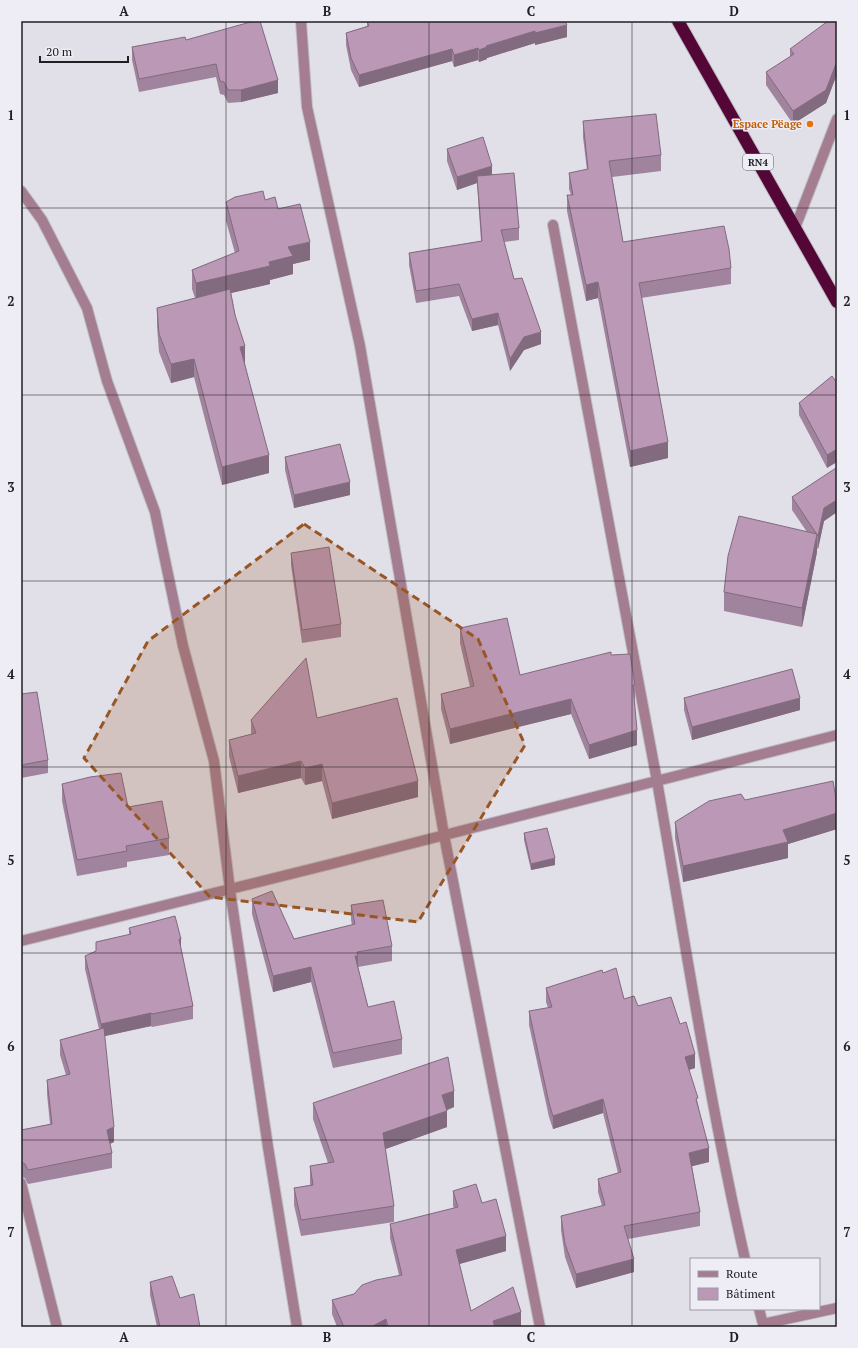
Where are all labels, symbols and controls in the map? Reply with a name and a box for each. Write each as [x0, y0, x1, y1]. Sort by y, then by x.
text: A [119, 2, 129, 20]
text: B [323, 2, 331, 20]
text: C [527, 2, 535, 20]
text: D [729, 2, 739, 20]
scale bar [40, 38, 128, 64]
text: 20 m [46, 44, 73, 59]
text: 1 [7, 106, 15, 124]
text: 1 [843, 106, 851, 124]
place label: Espace Pëage [733, 117, 802, 131]
marker: Espace Pëage [805, 119, 815, 129]
road number: RN4 [743, 154, 773, 170]
text: 2 [7, 292, 15, 310]
text: 2 [843, 292, 851, 310]
text: 3 [7, 478, 15, 496]
text: 3 [843, 478, 851, 496]
text: 4 [7, 665, 15, 683]
text: 4 [843, 665, 851, 683]
text: 5 [7, 851, 15, 869]
text: 5 [843, 851, 851, 869]
text: 6 [7, 1037, 15, 1055]
text: 6 [843, 1037, 851, 1055]
text: 7 [7, 1223, 15, 1241]
text: 7 [843, 1223, 851, 1241]
legend [690, 1258, 820, 1310]
text: Route [726, 1266, 757, 1281]
text: Bâtiment [726, 1286, 776, 1301]
text: A [119, 1328, 129, 1346]
text: B [323, 1328, 331, 1346]
text: C [527, 1328, 535, 1346]
text: D [729, 1328, 739, 1346]

